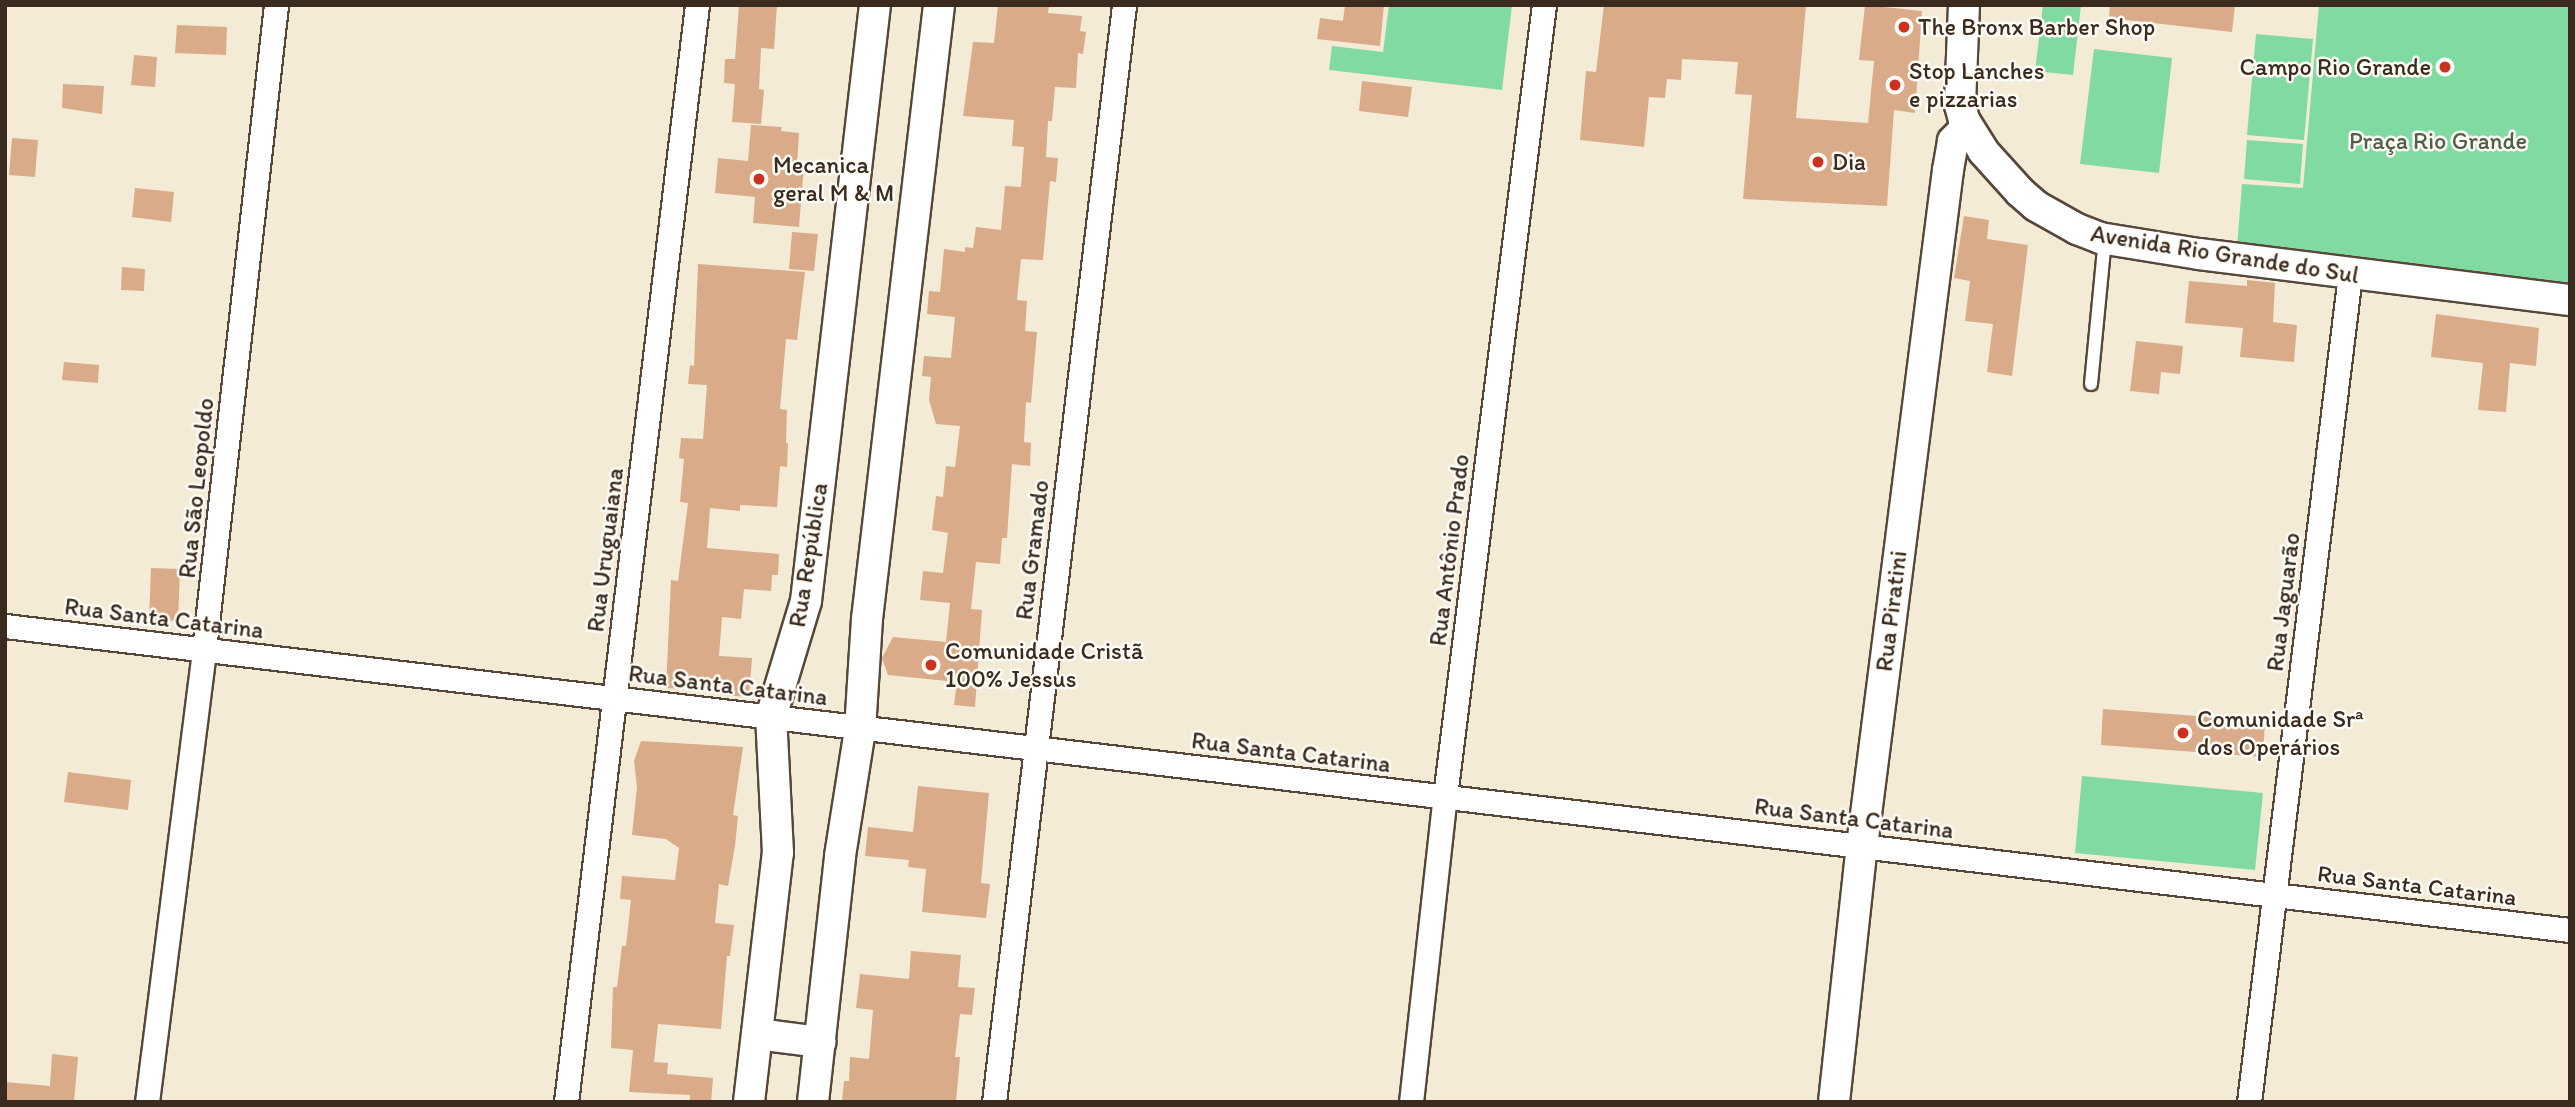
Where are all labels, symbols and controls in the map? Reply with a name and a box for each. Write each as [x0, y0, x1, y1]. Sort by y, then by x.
place label: The Bronx Barber Shop [1918, 13, 2155, 41]
marker: The Bronx Barber Shop [1896, 19, 1912, 35]
place label: Campo Rio Grande [2239, 53, 2431, 81]
place label: Stop Lanches e pizzarias [1909, 57, 2045, 113]
marker: Campo Rio Grande [2437, 59, 2453, 75]
marker: Stop Lanches e pizzarias [1887, 77, 1903, 93]
park label: Praça Rio Grande [2349, 127, 2527, 155]
place label: Dia [1832, 148, 1866, 176]
place label: Mecanica geral M & M [773, 151, 894, 207]
marker: Dia [1810, 154, 1826, 170]
marker: Mecanica geral M & M [751, 171, 767, 187]
street label: Avenida Rio Grande do Sul [2089, 219, 2361, 289]
street label: Rua São Leopoldo [172, 396, 220, 580]
street label: Rua Antônio Prado [1423, 452, 1475, 648]
street label: Rua Uruguaiana [581, 466, 629, 634]
street label: Rua Gramado [1009, 479, 1055, 621]
street label: Rua República [782, 481, 834, 629]
street label: Rua Jaguarão [2260, 531, 2306, 673]
street label: Rua Piratini [1869, 549, 1913, 673]
street label: Rua Santa Catarina [63, 591, 265, 645]
place label: Comunidade Cristã 100% Jessus [945, 637, 1144, 693]
marker: Comunidade Cristã 100% Jessus [923, 657, 939, 673]
street label: Rua Santa Catarina [627, 658, 829, 712]
place label: Comunidade Srª dos Operários [2197, 705, 2364, 761]
street label: Rua Santa Catarina [1190, 725, 1392, 779]
marker: Comunidade Srª dos Operários [2175, 725, 2191, 741]
street label: Rua Santa Catarina [1753, 791, 1955, 845]
street label: Rua Santa Catarina [2316, 858, 2518, 912]

